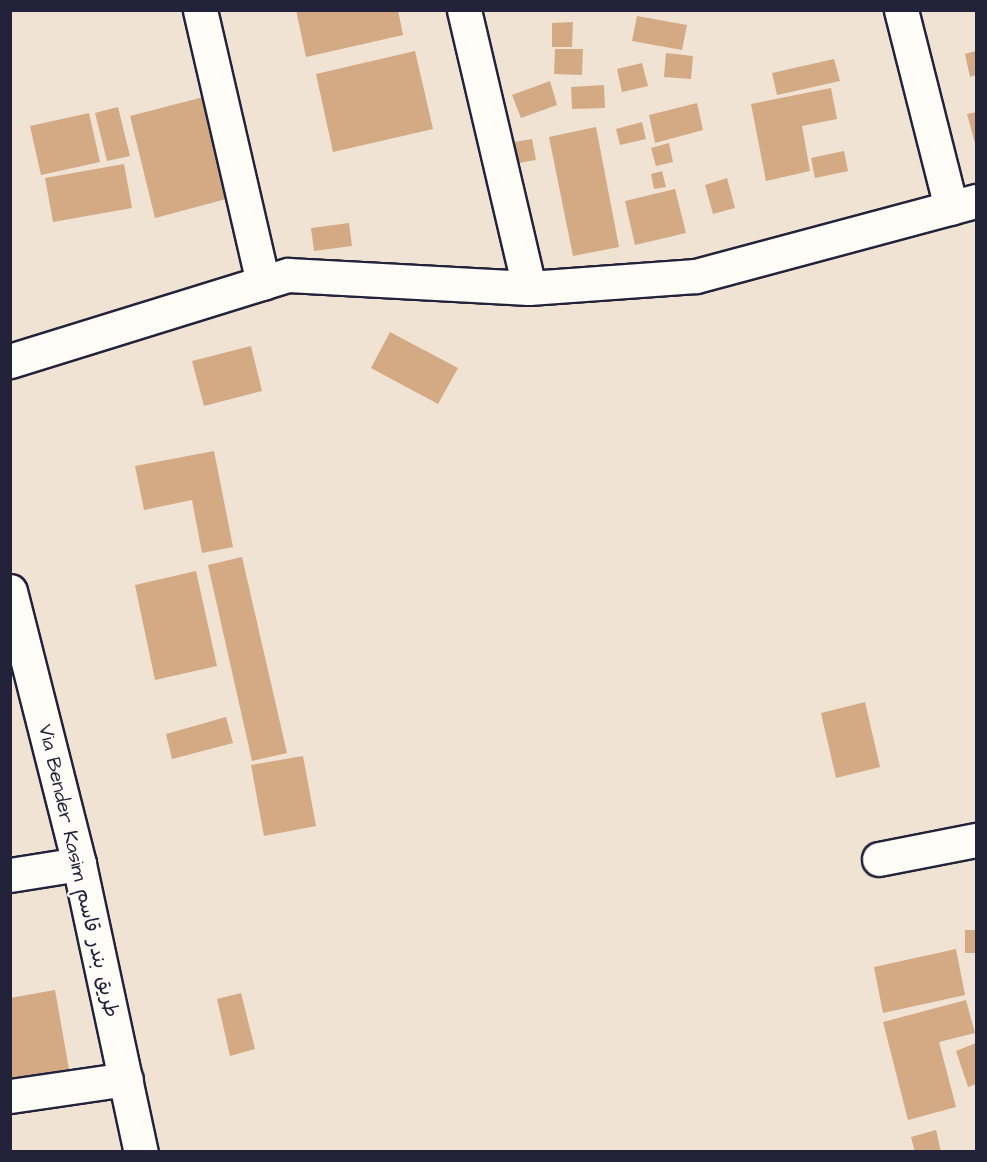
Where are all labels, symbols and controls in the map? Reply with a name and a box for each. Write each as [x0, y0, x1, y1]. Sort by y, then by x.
street label: Via Bender Kasim طريق بندر قاسم [33, 722, 123, 1020]

